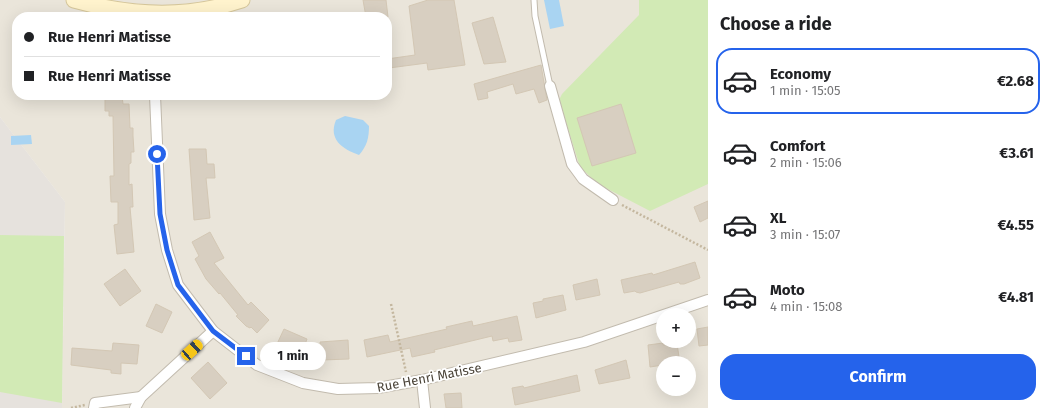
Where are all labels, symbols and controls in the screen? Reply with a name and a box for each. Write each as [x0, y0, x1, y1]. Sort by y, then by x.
text: Choose a ride [720, 13, 832, 35]
text: Rue Henri Matisse [48, 28, 171, 46]
icon: car [722, 63, 758, 99]
text: Economy [770, 65, 831, 83]
text: Rue Henri Matisse [48, 67, 171, 85]
text: €2.68 [997, 72, 1034, 90]
text: 1 min · 15:05 [770, 83, 841, 98]
icon: car [722, 135, 758, 171]
text: Comfort [770, 137, 826, 155]
text: €3.61 [999, 144, 1034, 162]
route start [148, 145, 166, 163]
text: 2 min · 15:06 [770, 155, 842, 170]
icon: car [722, 207, 758, 243]
text: XL [770, 209, 786, 227]
text: €4.55 [997, 216, 1034, 234]
text: 3 min · 15:07 [770, 227, 840, 242]
icon: car [722, 279, 758, 315]
text: Moto [770, 281, 805, 299]
text: €4.81 [998, 288, 1034, 306]
text: 4 min · 15:08 [770, 299, 842, 314]
map controls [656, 308, 696, 396]
button: + [656, 308, 696, 348]
car [179, 338, 205, 362]
callout: 1 min [260, 342, 326, 370]
route end [237, 347, 255, 365]
text: 1 min [277, 348, 309, 363]
button: Confirm [720, 354, 1036, 400]
button: − [656, 356, 696, 396]
street label: Rue Henri Matisse [376, 360, 483, 395]

